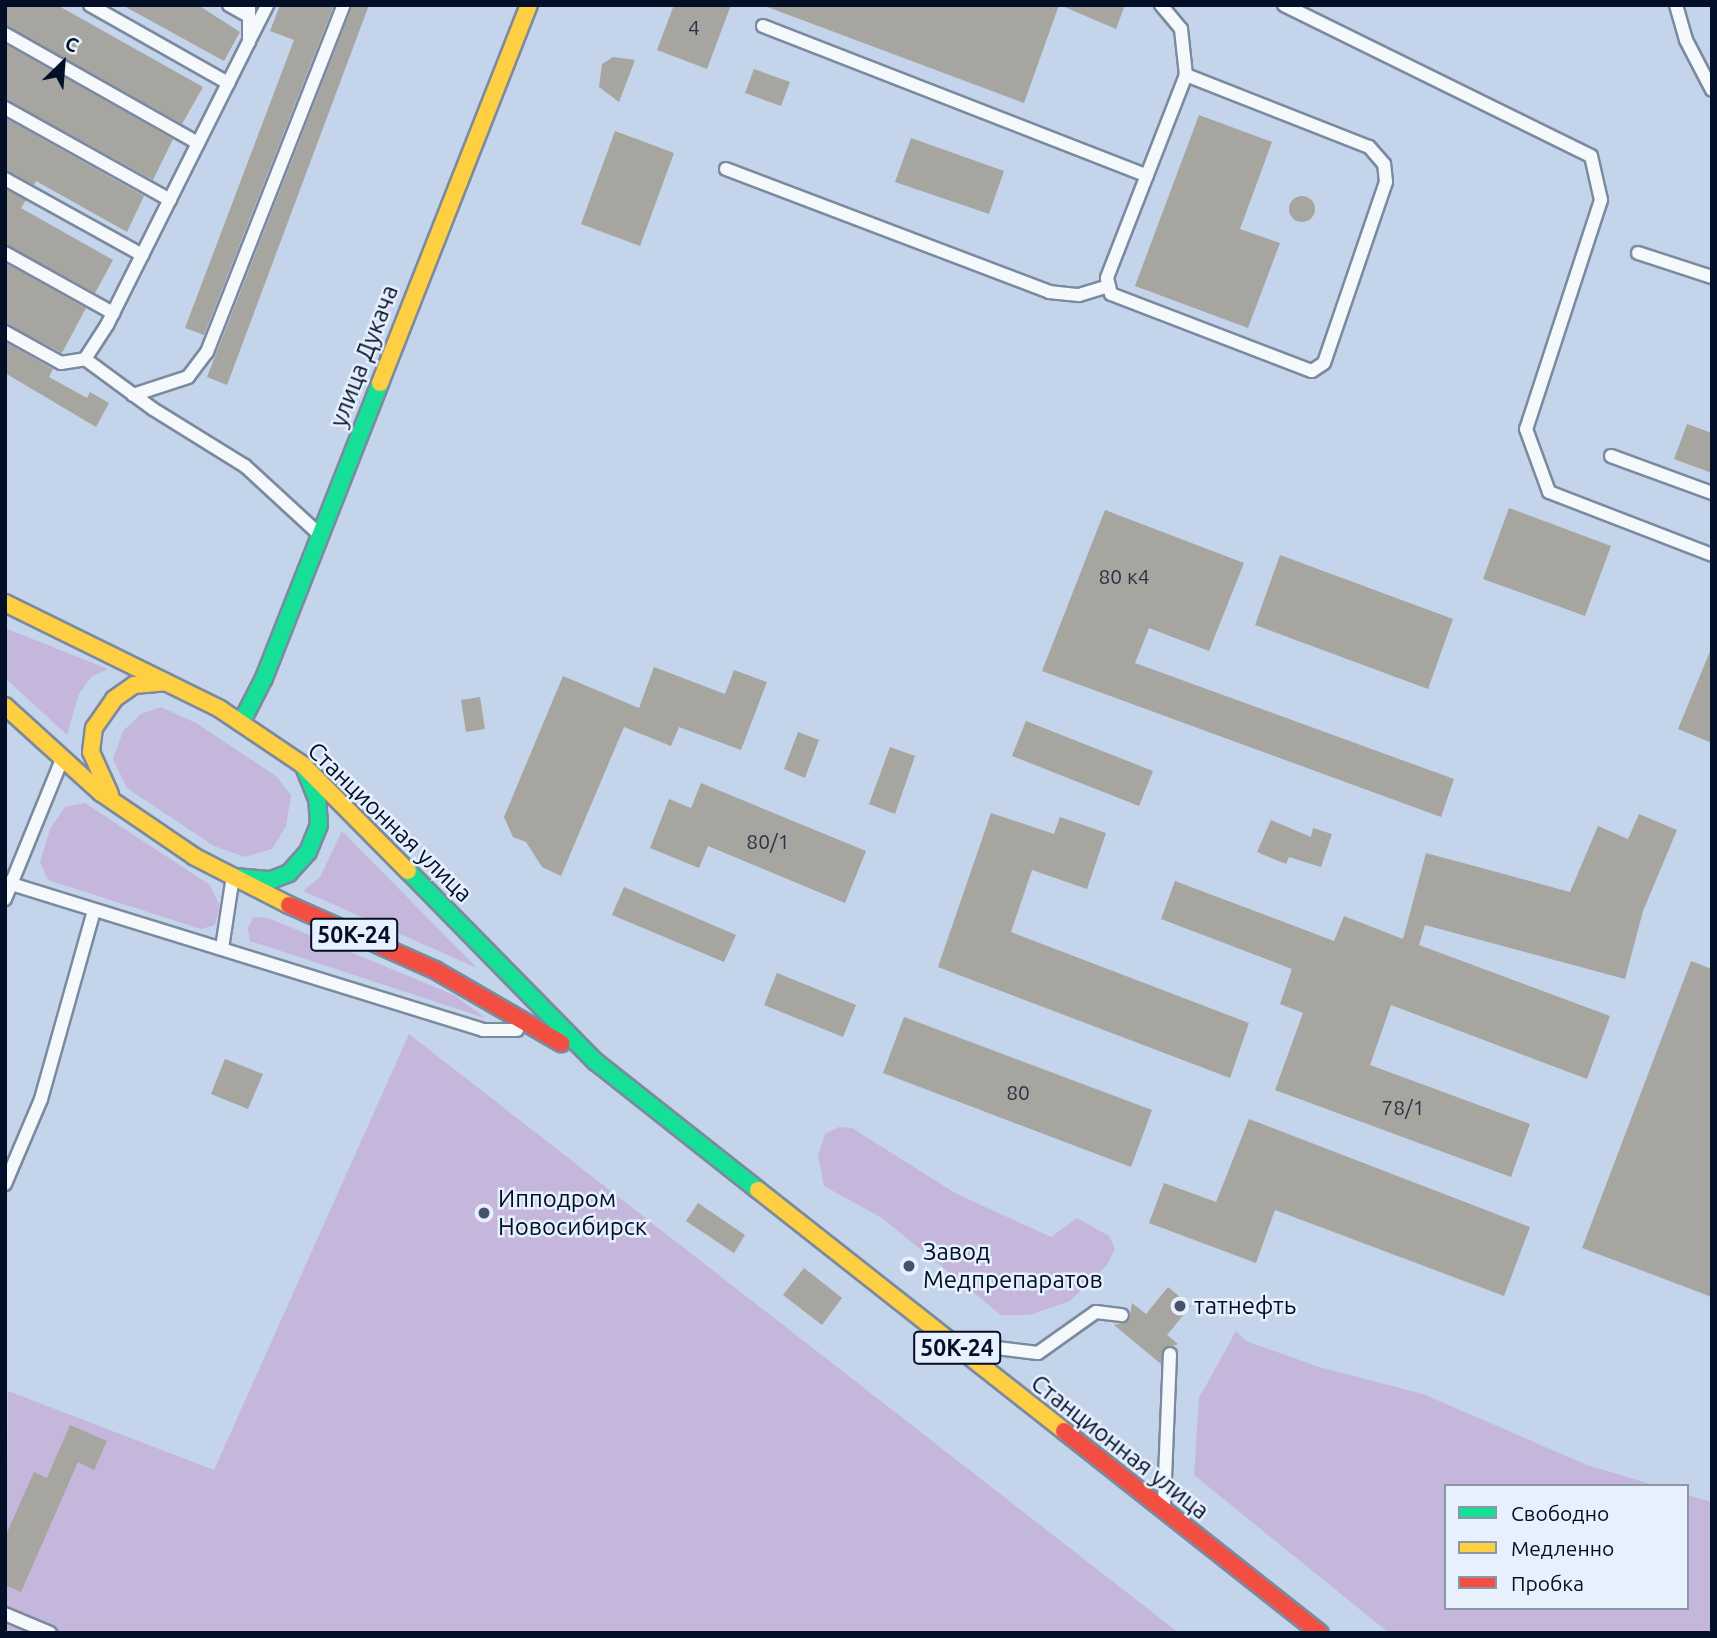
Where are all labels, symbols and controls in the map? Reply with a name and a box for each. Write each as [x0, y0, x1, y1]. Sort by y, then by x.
house number: 4 [688, 14, 700, 40]
north arrow [28, 28, 98, 98]
text: С [62, 31, 82, 57]
street label: улица Дукача [324, 281, 404, 431]
house number: 80 к4 [1098, 563, 1150, 589]
street label: Станционная улица [302, 736, 478, 908]
house number: 80/1 [746, 828, 790, 854]
road number: 50К-24 [308, 916, 400, 954]
house number: 80 [1006, 1079, 1030, 1105]
house number: 78/1 [1381, 1094, 1425, 1120]
place label: Ипподром Новосибирск [498, 1185, 647, 1241]
marker: Ипподром Новосибирск [476, 1205, 492, 1221]
place label: Завод Медпрепаратов [923, 1238, 1103, 1294]
marker: Завод Медпрепаратов [901, 1258, 917, 1274]
place label: татнефть [1194, 1292, 1296, 1320]
marker: татнефть [1172, 1298, 1188, 1314]
road number: 50К-24 [912, 1329, 1002, 1368]
street label: Станционная улица [1025, 1369, 1215, 1525]
legend [1444, 1484, 1689, 1610]
text: Свободно [1511, 1501, 1609, 1525]
text: Медленно [1511, 1536, 1614, 1560]
text: Пробка [1511, 1571, 1584, 1595]

